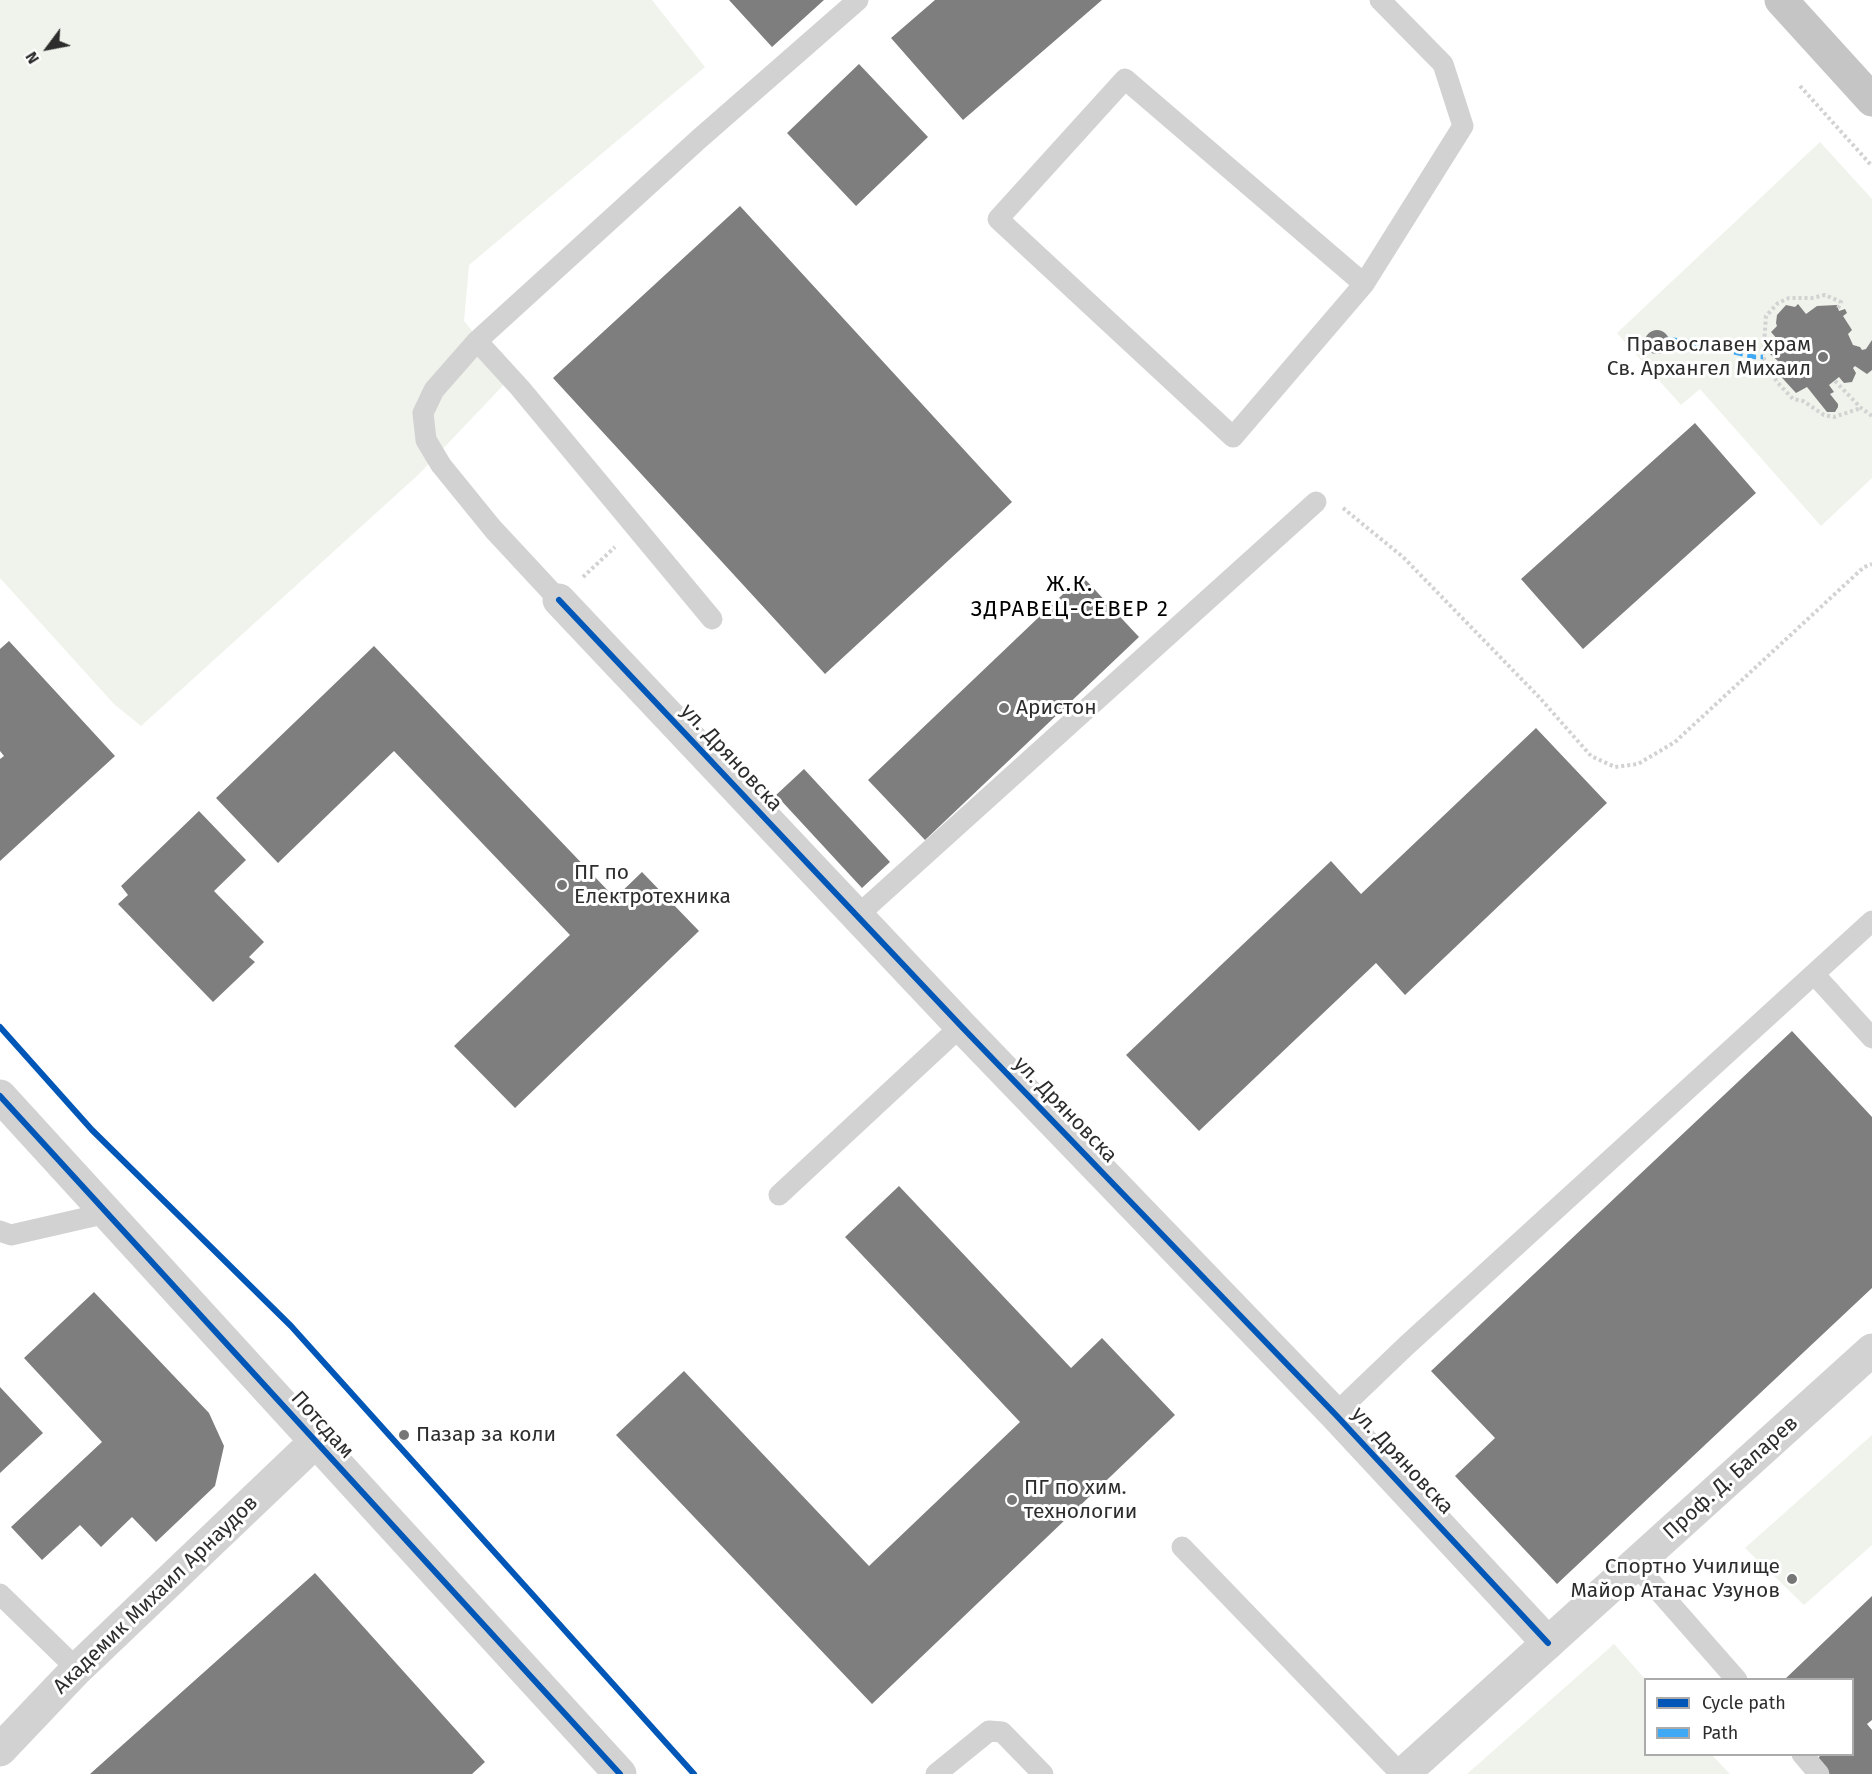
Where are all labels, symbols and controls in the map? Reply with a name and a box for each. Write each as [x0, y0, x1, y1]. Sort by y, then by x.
north arrow [18, 18, 78, 78]
text: N [21, 48, 43, 67]
place label: Православен храм Св. Архангел Михаил [1607, 332, 1811, 382]
marker: Православен храм Св. Архангел Михаил [1816, 350, 1830, 364]
district label: Ж.К. ЗДРАВЕЦ-СЕВЕР 2 [971, 572, 1169, 624]
place label: Аристон [1016, 695, 1097, 721]
street label: ул. Дряновска [675, 699, 787, 817]
marker: Аристон [997, 701, 1011, 715]
place label: ПГ по Електротехника [574, 860, 731, 910]
marker: ПГ по Електротехника [555, 878, 569, 892]
street label: ул. Дряновска [1008, 1052, 1122, 1168]
street label: Потсдам [285, 1386, 359, 1464]
street label: ул. Дряновска [1346, 1402, 1458, 1520]
street label: Проф. Д. Баларев [1658, 1411, 1804, 1545]
place label: Пазар за коли [416, 1422, 556, 1448]
marker: Пазар за коли [397, 1428, 411, 1442]
place label: ПГ по хим. технологии [1024, 1475, 1137, 1525]
street label: Академик Михаил Арнаудов [48, 1491, 264, 1699]
marker: ПГ по хим. технологии [1005, 1493, 1019, 1507]
place label: Спортно Училище Майор Атанас Узунов [1570, 1554, 1780, 1604]
marker: Спортно Училище Майор Атанас Узунов [1785, 1572, 1799, 1586]
legend [1644, 1678, 1854, 1756]
text: Cycle path [1702, 1692, 1786, 1714]
text: Path [1702, 1722, 1738, 1744]

